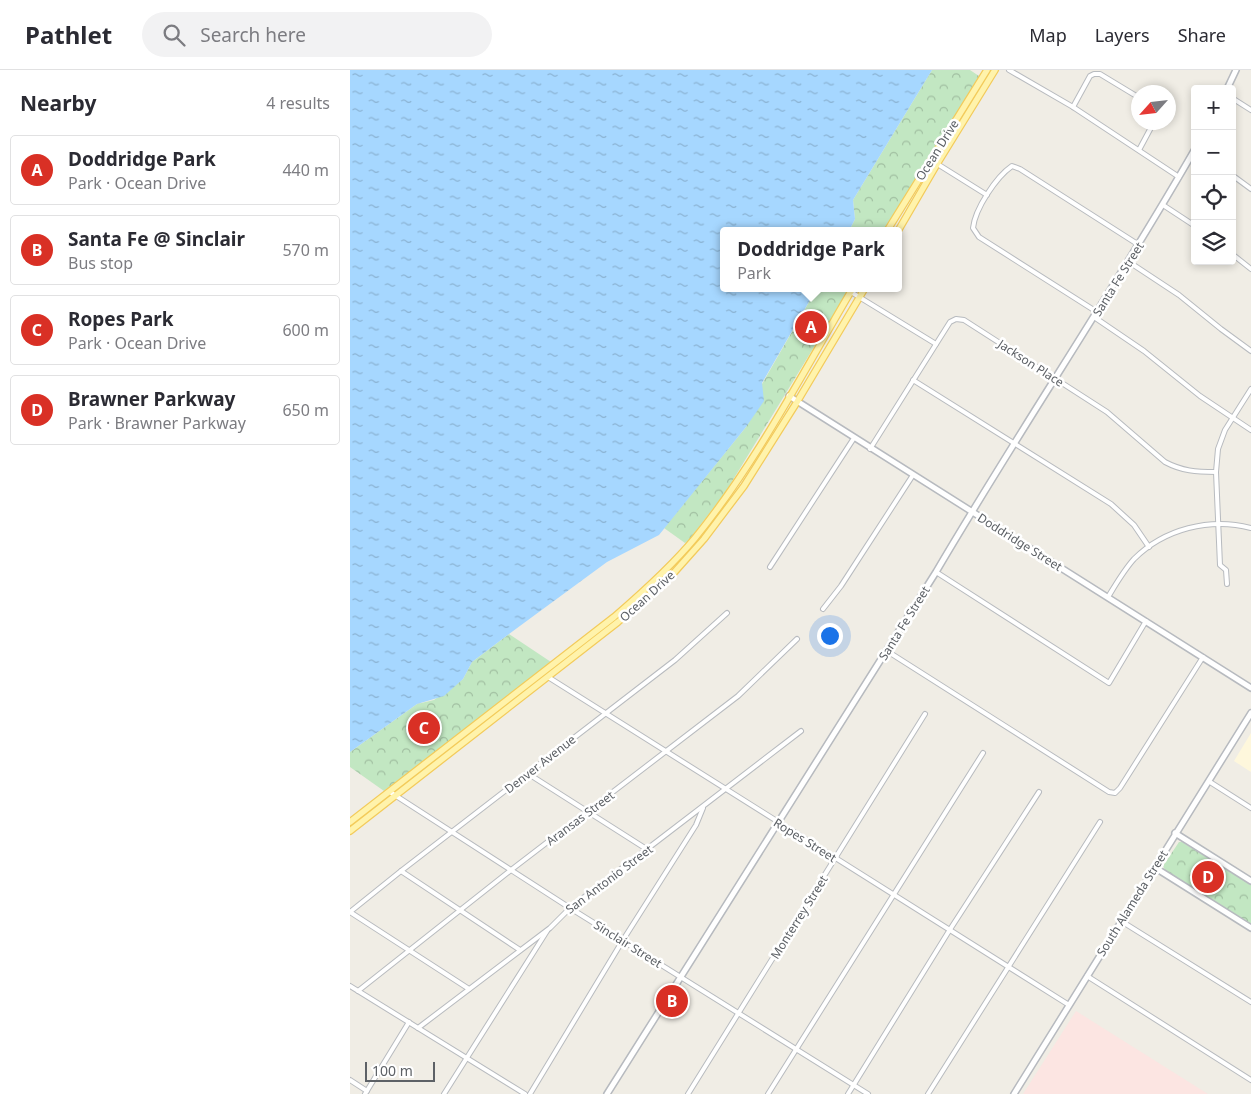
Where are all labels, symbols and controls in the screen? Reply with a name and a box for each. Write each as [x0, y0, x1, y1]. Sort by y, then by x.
search box [142, 12, 492, 57]
text: Pathlet [25, 18, 112, 51]
icon: search [160, 21, 188, 49]
text: Search here [200, 22, 306, 48]
text: Map [1029, 23, 1067, 47]
text: Layers [1095, 23, 1150, 47]
text: Share [1178, 23, 1226, 47]
north arrow [1131, 85, 1176, 130]
map controls [1191, 85, 1236, 265]
button: + [1191, 85, 1236, 130]
text: Nearby [20, 89, 96, 117]
text: 4 results [266, 92, 330, 114]
street label: Ocean Drive [912, 116, 963, 184]
button: − [1191, 130, 1236, 175]
text: Doddridge Park [68, 146, 216, 172]
text: A [31, 159, 43, 181]
text: 440 m [282, 159, 329, 181]
text: Park · Ocean Drive [68, 172, 206, 194]
button: locate [1191, 175, 1236, 220]
button: layers [1191, 220, 1236, 265]
text: Santa Fe @ Sinclair [68, 226, 245, 252]
popup [720, 227, 902, 292]
text: Doddridge Park [737, 236, 885, 262]
street label: Santa Fe Street [1088, 238, 1148, 319]
text: B [32, 239, 42, 261]
text: 570 m [282, 239, 329, 261]
text: Bus stop [68, 252, 133, 274]
text: Park [737, 262, 771, 284]
text: Ropes Park [68, 306, 174, 332]
pin: A [795, 308, 827, 346]
text: C [32, 319, 42, 341]
text: 600 m [282, 319, 329, 341]
text: Park · Ocean Drive [68, 332, 206, 354]
street label: Jackson Place [994, 335, 1067, 391]
text: Brawner Parkway [68, 386, 235, 412]
text: D [31, 399, 43, 421]
text: 650 m [282, 399, 329, 421]
text: Park · Brawner Parkway [68, 412, 246, 434]
street label: Doddridge Street [974, 509, 1066, 575]
street label: Ocean Drive [616, 567, 678, 625]
street label: Santa Fe Street [874, 582, 934, 663]
your location [817, 623, 843, 649]
pin: C [408, 709, 440, 747]
street label: Denver Avenue [501, 731, 579, 797]
street label: Aransas Street [542, 786, 618, 849]
street label: Ropes Street [770, 814, 840, 866]
street label: San Antonio Street [562, 840, 657, 917]
street label: South Alameda Street [1092, 846, 1172, 959]
pin: D [1192, 858, 1224, 896]
street label: Monterrey Street [766, 871, 832, 962]
street label: Sinclair Street [591, 916, 666, 972]
pin: B [656, 982, 688, 1020]
scale bar [365, 1059, 435, 1082]
text: 100 m [372, 1061, 413, 1080]

